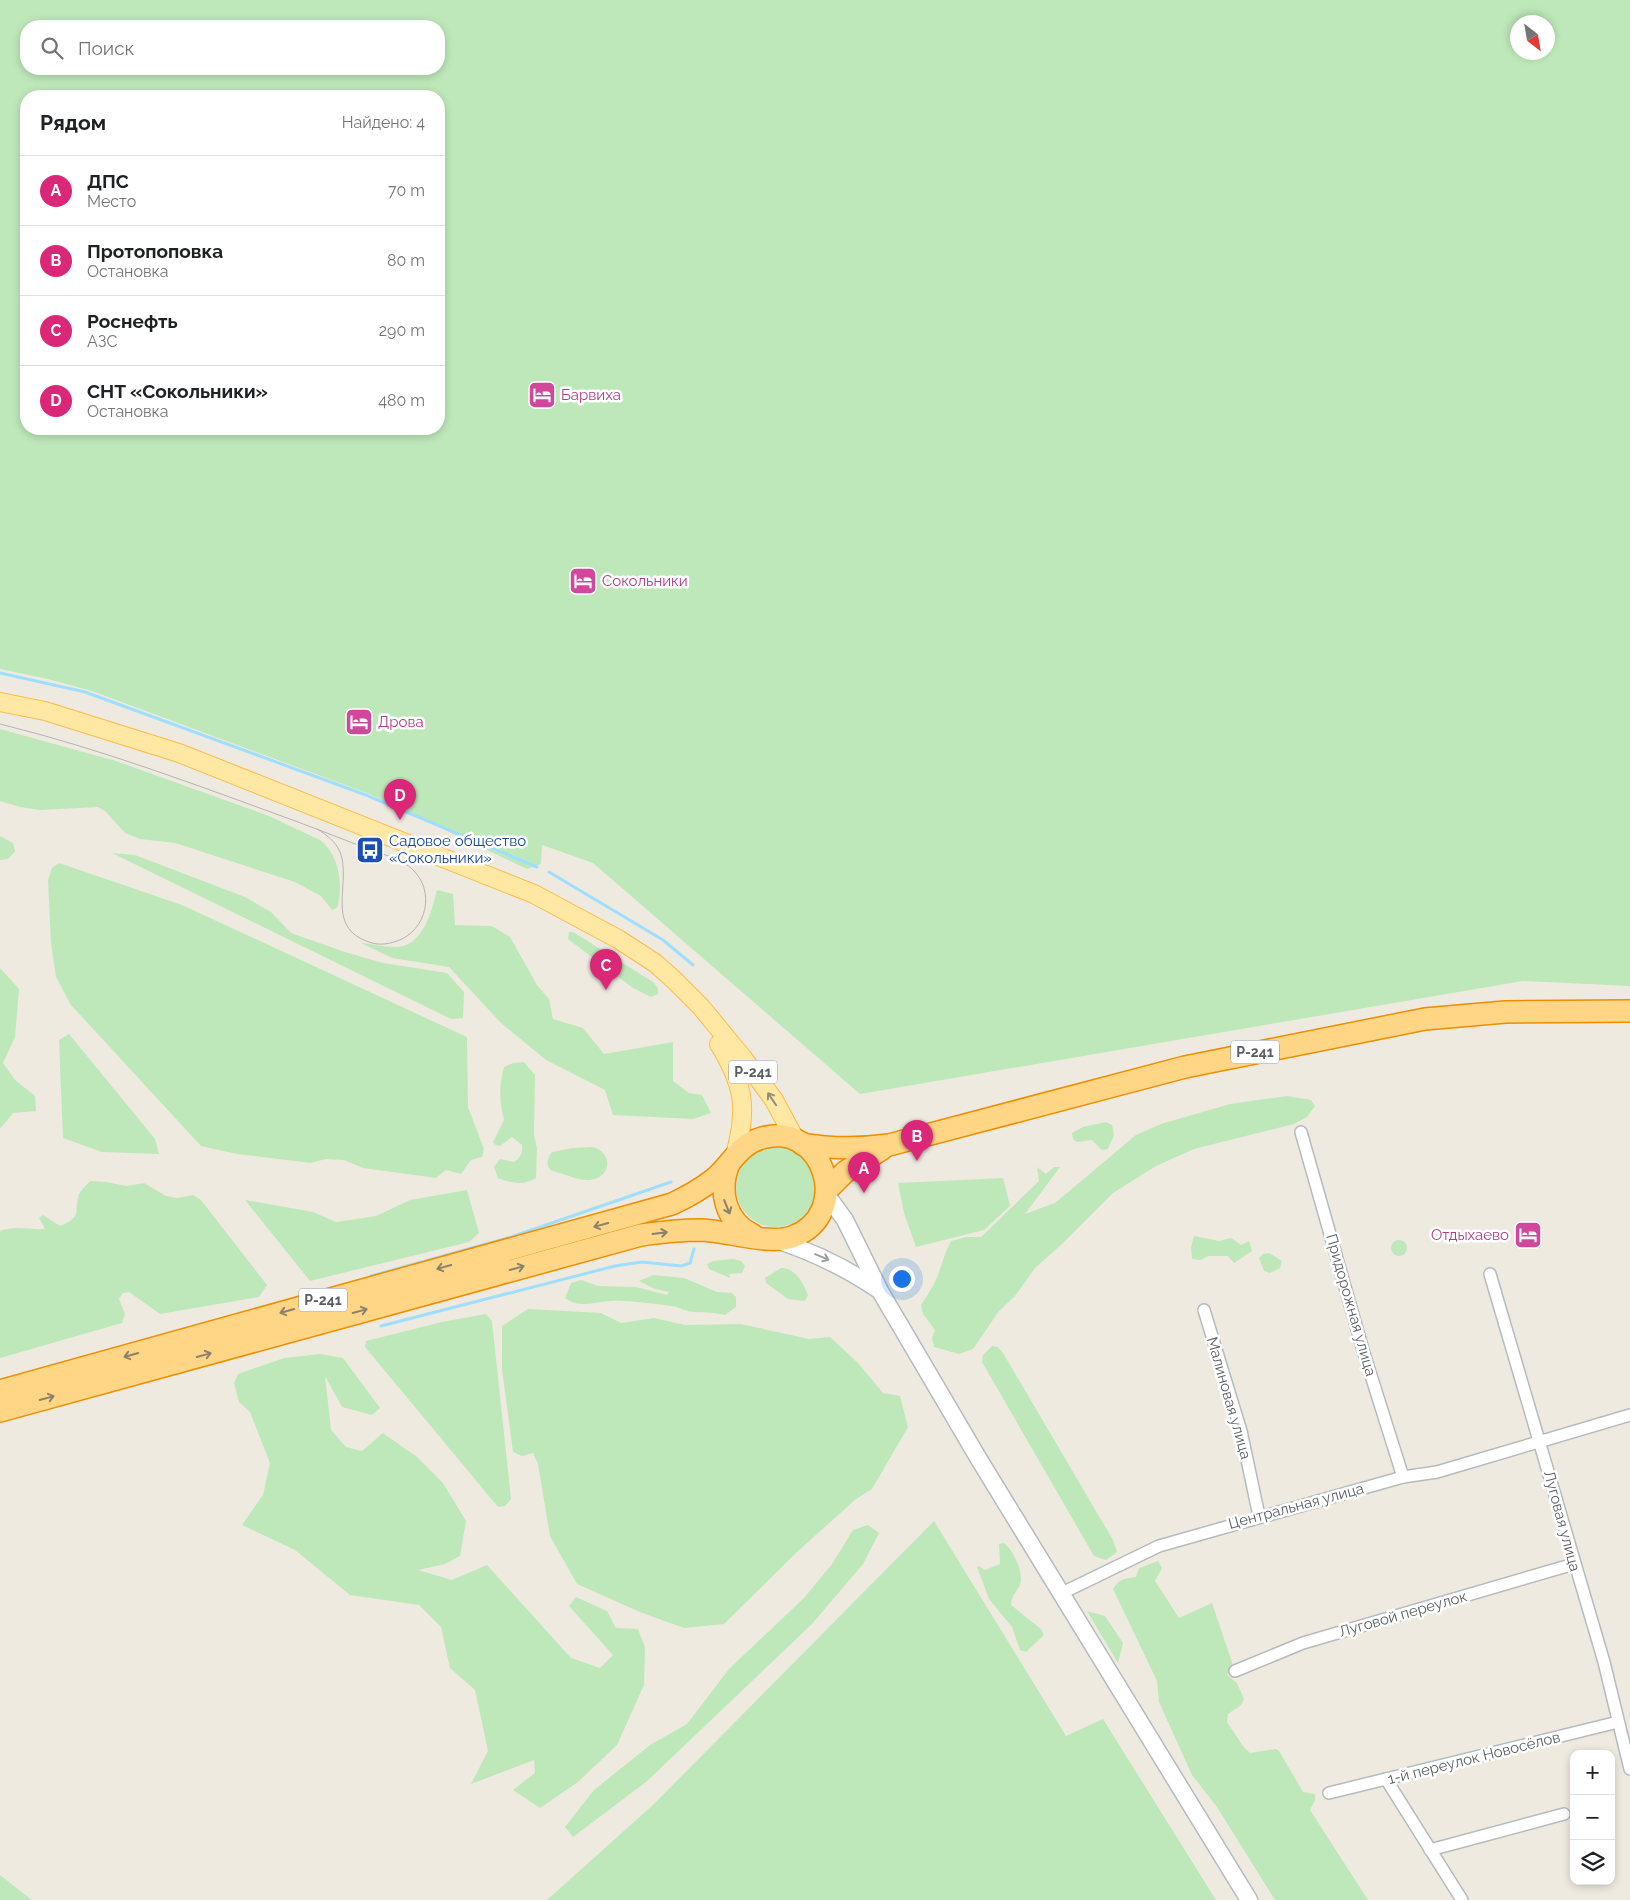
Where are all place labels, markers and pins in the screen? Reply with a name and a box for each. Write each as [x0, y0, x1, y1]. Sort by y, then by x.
hotel icon: Барвиха [527, 380, 557, 410]
place label: Барвиха [561, 386, 621, 404]
hotel icon: Сокольники [568, 566, 598, 596]
place label: Сокольники [602, 572, 688, 590]
hotel icon: Дрова [344, 707, 374, 737]
place label: Дрова [378, 713, 424, 731]
pin: D [384, 779, 416, 820]
place label: Садовое общество «Сокольники» [389, 832, 526, 867]
bus stop icon: Садовое общество «Сокольники» [355, 835, 385, 865]
pin: C [590, 949, 622, 990]
pin: B [901, 1120, 933, 1161]
pin: A [848, 1152, 880, 1193]
hotel icon: Отдыхаево [1513, 1220, 1543, 1250]
place label: Отдыхаево [1431, 1226, 1509, 1244]

